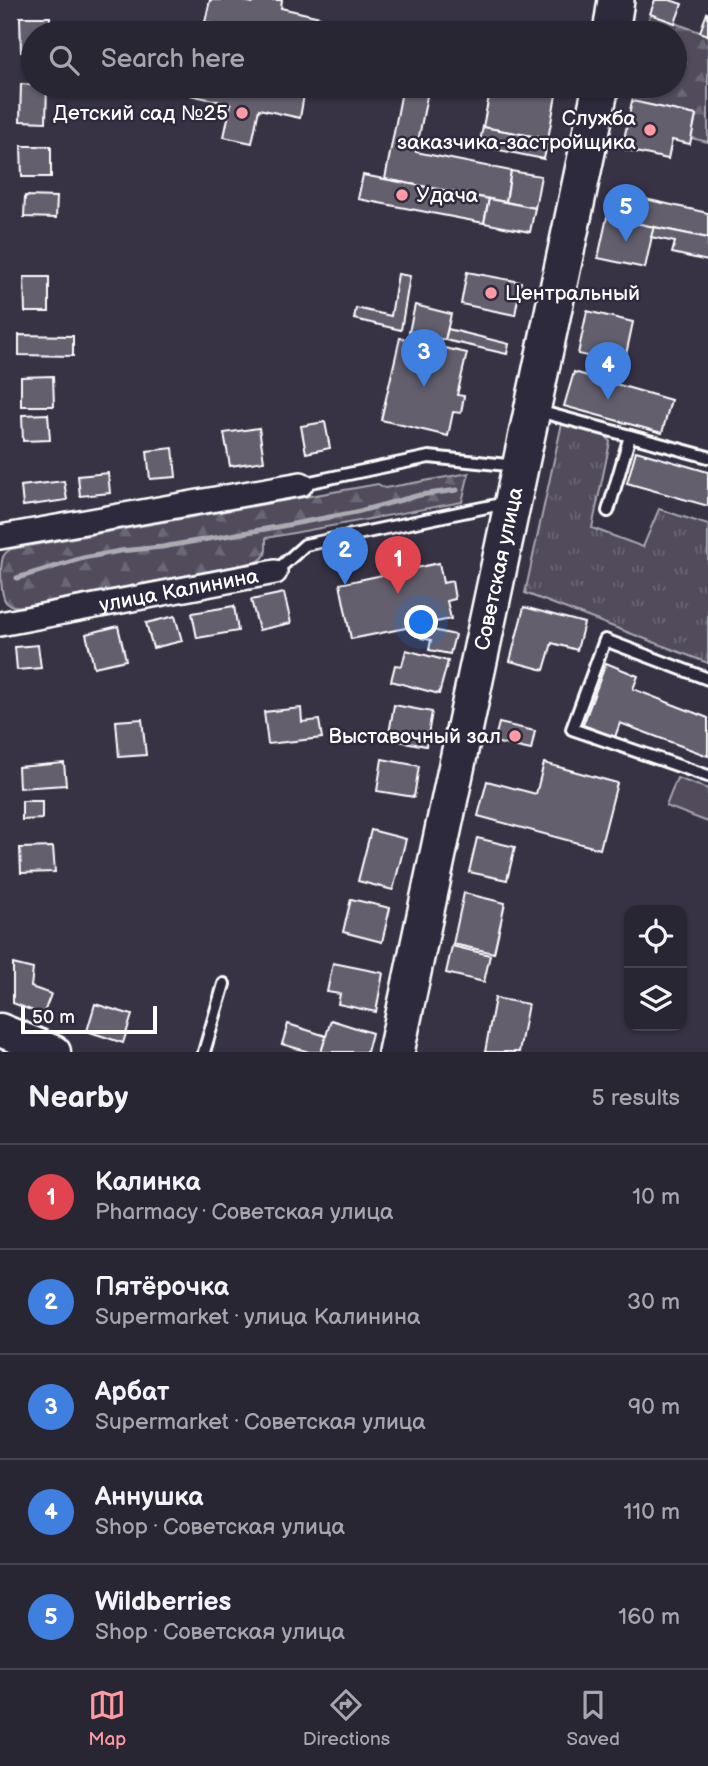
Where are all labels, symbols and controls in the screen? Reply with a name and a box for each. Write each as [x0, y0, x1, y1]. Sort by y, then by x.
search box [21, 21, 687, 98]
icon: search [45, 41, 83, 79]
text: Search here [101, 44, 245, 75]
place label: Детский сад №25 [53, 101, 228, 126]
marker: Детский сад №25 [234, 105, 250, 121]
place label: Служба заказчика-застройщика [397, 106, 637, 155]
marker: Служба заказчика-застройщика [642, 122, 658, 138]
place label: Удача [416, 183, 479, 208]
pin: 5 [603, 184, 649, 242]
marker: Удача [394, 187, 410, 203]
place label: Центральный [505, 281, 640, 306]
marker: Центральный [483, 285, 499, 301]
pin: 3 [401, 329, 447, 387]
pin: 4 [585, 342, 631, 400]
street label: Советская улица [469, 484, 528, 653]
pin: 2 [322, 527, 368, 585]
pin: 1 [375, 536, 421, 594]
street label: улица Калинина [97, 563, 261, 617]
your location [404, 605, 438, 639]
place label: Выставочный зал [329, 724, 501, 749]
marker: Выставочный зал [507, 728, 523, 744]
map controls [624, 905, 687, 1031]
button: locate [624, 905, 687, 968]
button: layers [624, 968, 687, 1031]
scale bar [21, 1003, 158, 1035]
text: 50 m [32, 1006, 75, 1029]
text: Nearby [28, 1080, 128, 1116]
text: 5 results [592, 1084, 680, 1112]
text: Калинка [95, 1167, 201, 1198]
text: 1 [46, 1183, 56, 1211]
text: 10 m [632, 1183, 680, 1211]
text: Pharmacy · Советская улица [95, 1198, 394, 1226]
text: Пятёрочка [95, 1272, 229, 1303]
text: 2 [44, 1288, 58, 1316]
text: 30 m [627, 1288, 680, 1316]
text: Supermarket · улица Калинина [95, 1303, 421, 1331]
text: Арбат [95, 1377, 169, 1408]
text: 3 [44, 1393, 58, 1421]
text: 90 m [628, 1393, 680, 1421]
text: Supermarket · Советская улица [95, 1408, 426, 1436]
text: Аннушка [95, 1482, 203, 1513]
text: 4 [44, 1498, 58, 1526]
text: 110 m [623, 1498, 680, 1526]
text: Shop · Советская улица [95, 1513, 345, 1541]
text: Wildberries [95, 1587, 231, 1618]
text: 5 [44, 1603, 58, 1631]
text: 160 m [618, 1603, 680, 1631]
text: Shop · Советская улица [95, 1618, 345, 1646]
tab: Map [88, 1686, 126, 1751]
tab: Directions [303, 1686, 390, 1751]
tab: Saved [566, 1686, 620, 1751]

